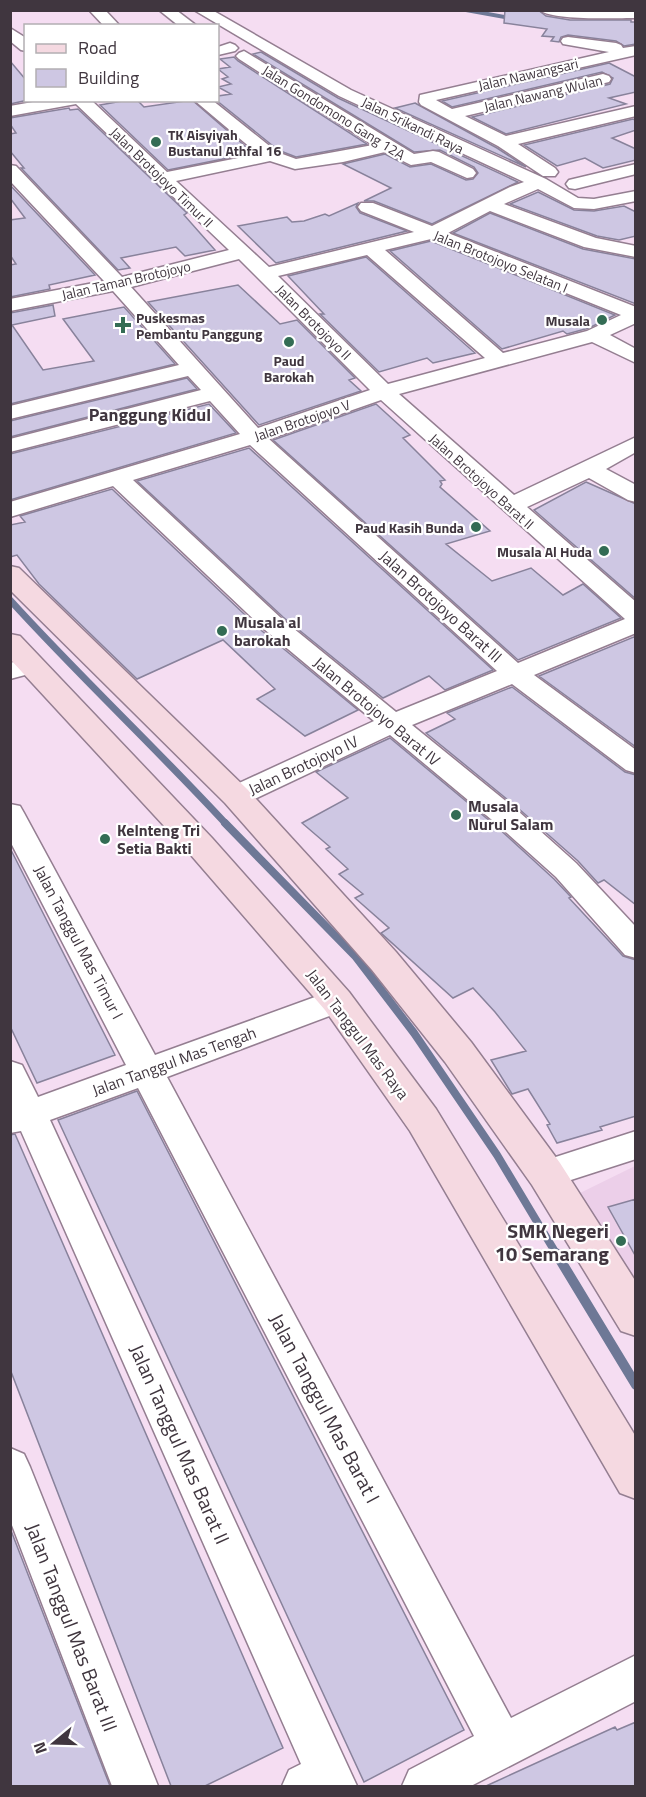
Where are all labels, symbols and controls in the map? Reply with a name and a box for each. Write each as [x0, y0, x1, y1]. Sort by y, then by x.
legend [24, 24, 219, 102]
text: Road [78, 34, 117, 61]
street label: Jalan Nawangsari [476, 52, 580, 96]
street label: Jalan Gondomono Gang 12A [259, 59, 410, 165]
text: Building [78, 64, 139, 91]
street label: Jalan Nawang Wulan [482, 69, 604, 117]
street label: Jalan Srikandi Raya [358, 91, 468, 159]
street label: Jalan Brotojoyo Timur II [106, 122, 218, 232]
place label: TK Aisyiyah Bustanul Athfal 16 [168, 124, 281, 161]
marker: TK Aisyiyah Bustanul Athfal 16 [149, 135, 163, 149]
street label: Jalan Brotojoyo Selatan I [431, 224, 571, 298]
street label: Jalan Taman Brotojoyo [59, 255, 193, 305]
street label: Jalan Brotojoyo II [272, 280, 356, 364]
place label: Puskesmas Pembantu Panggung [136, 307, 263, 344]
place label: Musala [546, 310, 590, 331]
marker: Musala [595, 313, 609, 327]
marker: Puskesmas Pembantu Panggung [114, 316, 132, 334]
marker: Paud Barokah [282, 335, 296, 349]
place label: Paud Barokah [264, 350, 314, 387]
street label: Jalan Brotojoyo V [251, 394, 353, 446]
district label: Panggung Kidul [89, 401, 211, 428]
street label: Jalan Brotojoyo Barat II [425, 428, 539, 534]
place label: Paud Kasih Bunda [355, 517, 464, 538]
marker: Paud Kasih Bunda [469, 520, 483, 534]
place label: Musala Al Huda [497, 541, 592, 562]
street label: Jalan Brotojoyo Barat III [374, 544, 508, 668]
marker: Musala Al Huda [597, 544, 611, 558]
place label: Musala al barokah [234, 610, 301, 652]
marker: Musala al barokah [215, 624, 229, 638]
street label: Jalan Brotojoyo Barat IV [308, 651, 446, 771]
street label: Jalan Brotojoyo IV [244, 729, 362, 801]
place label: Musala Nurul Salam [468, 794, 553, 836]
marker: Musala Nurul Salam [449, 808, 463, 822]
place label: Kelnteng Tri Setia Bakti [117, 818, 200, 860]
marker: Kelnteng Tri Setia Bakti [98, 832, 112, 846]
street label: Jalan Tanggul Mas Timur I [28, 861, 130, 1023]
street label: Jalan Tanggul Mas Raya [301, 964, 415, 1104]
street label: Jalan Tanggul Mas Tengah [89, 1020, 259, 1102]
place label: SMK Negeri 10 Semarang [495, 1215, 609, 1269]
marker: SMK Negeri 10 Semarang [614, 1234, 628, 1248]
street label: Jalan Tanggul Mas Barat I [262, 1307, 388, 1509]
street label: Jalan Tanggul Mas Barat II [122, 1339, 238, 1549]
street label: Jalan Tanggul Mas Barat III [18, 1518, 126, 1736]
north arrow [24, 1713, 84, 1773]
text: N [27, 1739, 53, 1757]

